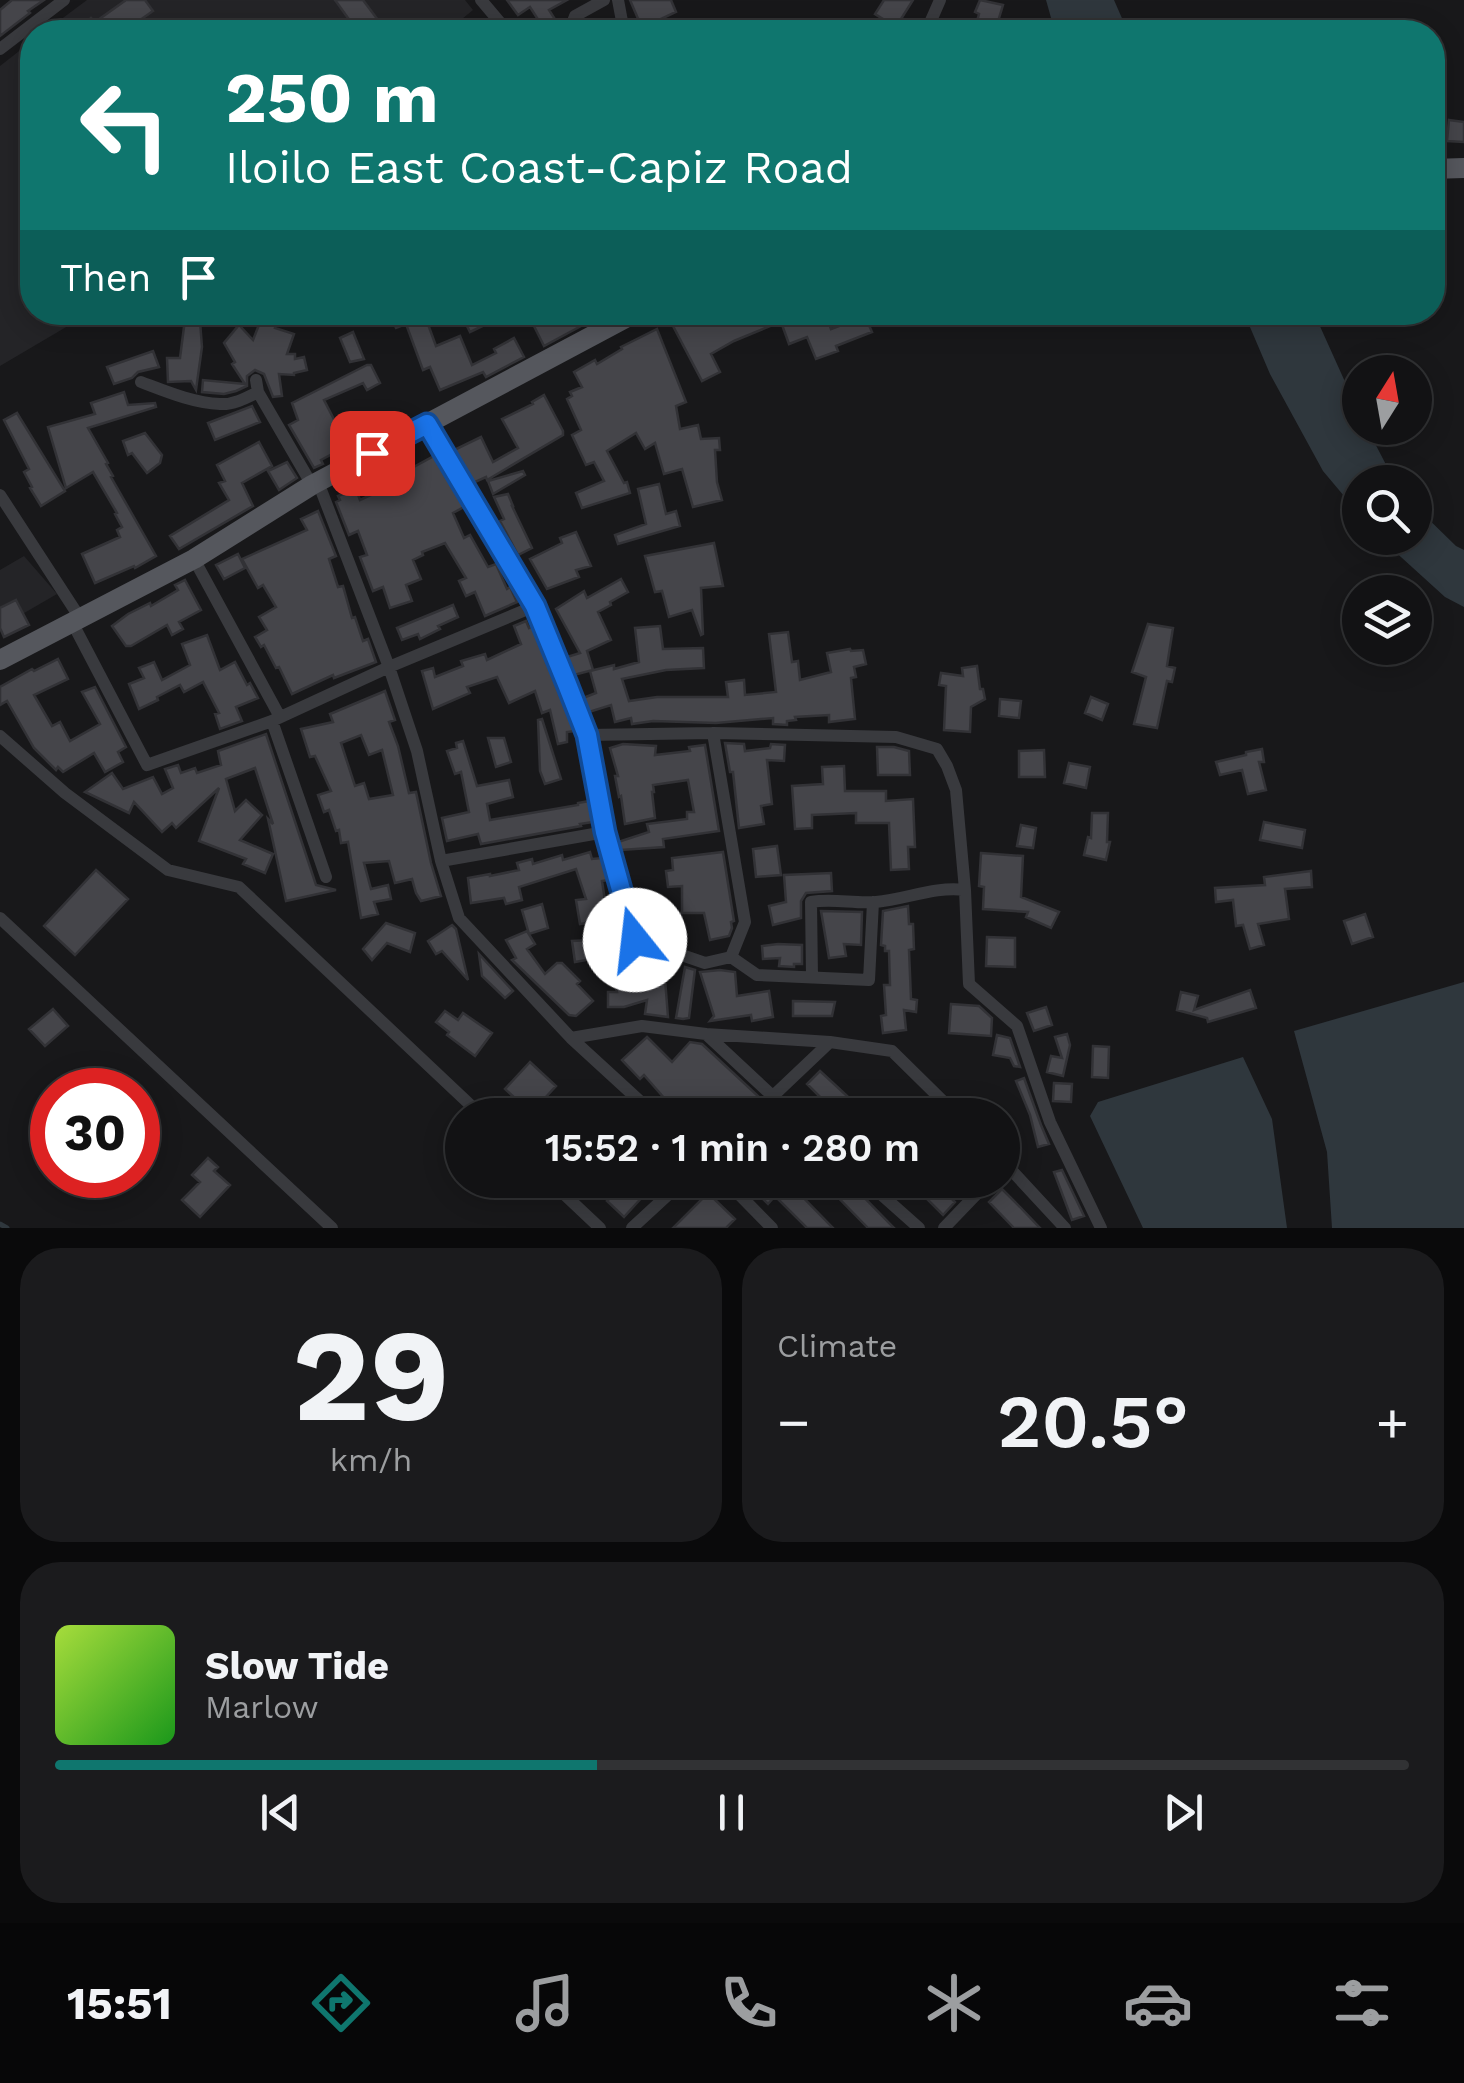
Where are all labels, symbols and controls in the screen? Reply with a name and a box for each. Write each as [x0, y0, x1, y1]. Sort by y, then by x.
text: 250 m [225, 57, 439, 139]
icon: left [60, 60, 190, 190]
text: Iloilo East Coast-Capiz Road [225, 141, 853, 194]
icon: arrive [171, 250, 226, 305]
text: Then [60, 256, 151, 300]
north arrow [1342, 355, 1432, 445]
map controls [1342, 355, 1432, 665]
pin [330, 411, 415, 496]
icon: arrive [345, 426, 400, 481]
button: search [1342, 465, 1432, 555]
button: layers [1342, 575, 1432, 665]
position arrow [583, 888, 687, 992]
speed limit sign: 30 [30, 1068, 160, 1198]
text: 15:52 · 1 min · 280 m [545, 1126, 920, 1170]
text: 29 [292, 1299, 450, 1452]
text: Climate [777, 1327, 897, 1365]
text: 20.5° [997, 1377, 1189, 1465]
text: − [777, 1390, 810, 1454]
text: + [1376, 1390, 1409, 1454]
text: km/h [330, 1441, 412, 1479]
text: Slow Tide [205, 1644, 389, 1688]
text: Marlow [205, 1688, 319, 1726]
icon: previous [253, 1785, 308, 1840]
icon: pause [704, 1785, 759, 1840]
icon: next [1156, 1785, 1211, 1840]
icon: directions [306, 1968, 376, 2038]
icon: music [510, 1968, 580, 2038]
icon: phone [714, 1968, 784, 2038]
icon: climate [919, 1968, 989, 2038]
icon: car [1123, 1968, 1193, 2038]
icon: filters [1327, 1968, 1397, 2038]
text: 15:51 [67, 1977, 172, 2030]

